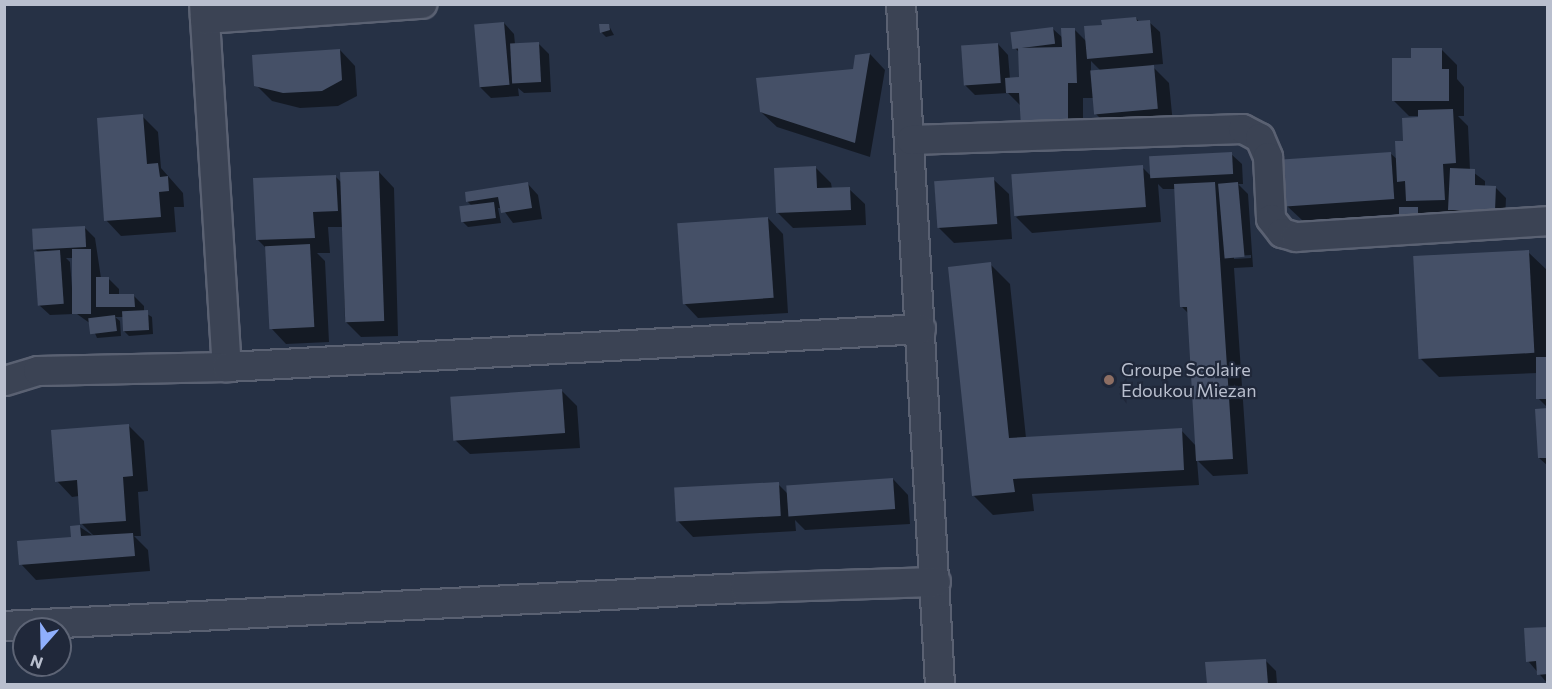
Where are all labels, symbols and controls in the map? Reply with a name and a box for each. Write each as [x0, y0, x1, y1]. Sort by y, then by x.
place label: Groupe Scolaire Edoukou Miezan [1121, 359, 1257, 401]
marker: Groupe Scolaire Edoukou Miezan [1102, 373, 1116, 387]
north arrow [12, 617, 72, 677]
text: N [27, 652, 45, 673]

